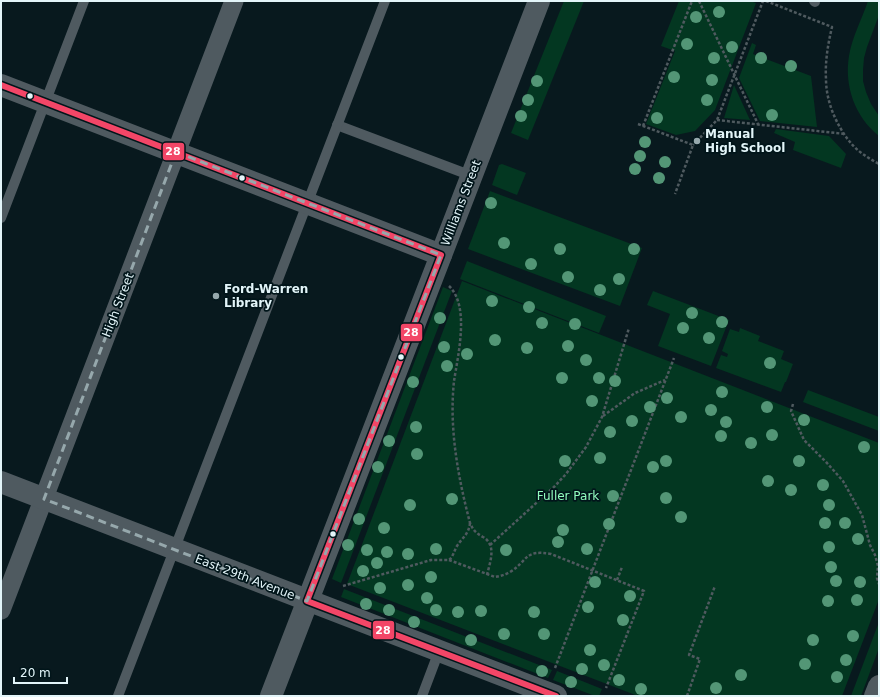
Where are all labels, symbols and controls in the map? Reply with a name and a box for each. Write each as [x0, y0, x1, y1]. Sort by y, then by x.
unlabelled marker [25, 91, 35, 101]
place label: Manual High School [705, 127, 785, 155]
marker: Manual High School [692, 136, 702, 146]
line badge: 28 [162, 142, 185, 161]
text: 28 [165, 145, 181, 158]
street label: Williams Street [438, 158, 484, 248]
unlabelled marker [237, 173, 247, 183]
street label: High Street [99, 271, 137, 339]
place label: Ford-Warren Library [224, 282, 308, 310]
marker: Ford-Warren Library [211, 291, 221, 301]
line badge: 28 [400, 323, 423, 342]
text: 28 [403, 326, 419, 339]
unlabelled marker [396, 352, 406, 362]
park label: Fuller Park [537, 489, 599, 503]
unlabelled marker [328, 529, 338, 539]
street label: East 29th Avenue [193, 552, 297, 602]
line badge: 28 [372, 620, 395, 640]
text: 28 [375, 624, 391, 637]
scale bar [14, 659, 67, 685]
text: 20 m [20, 666, 51, 680]

